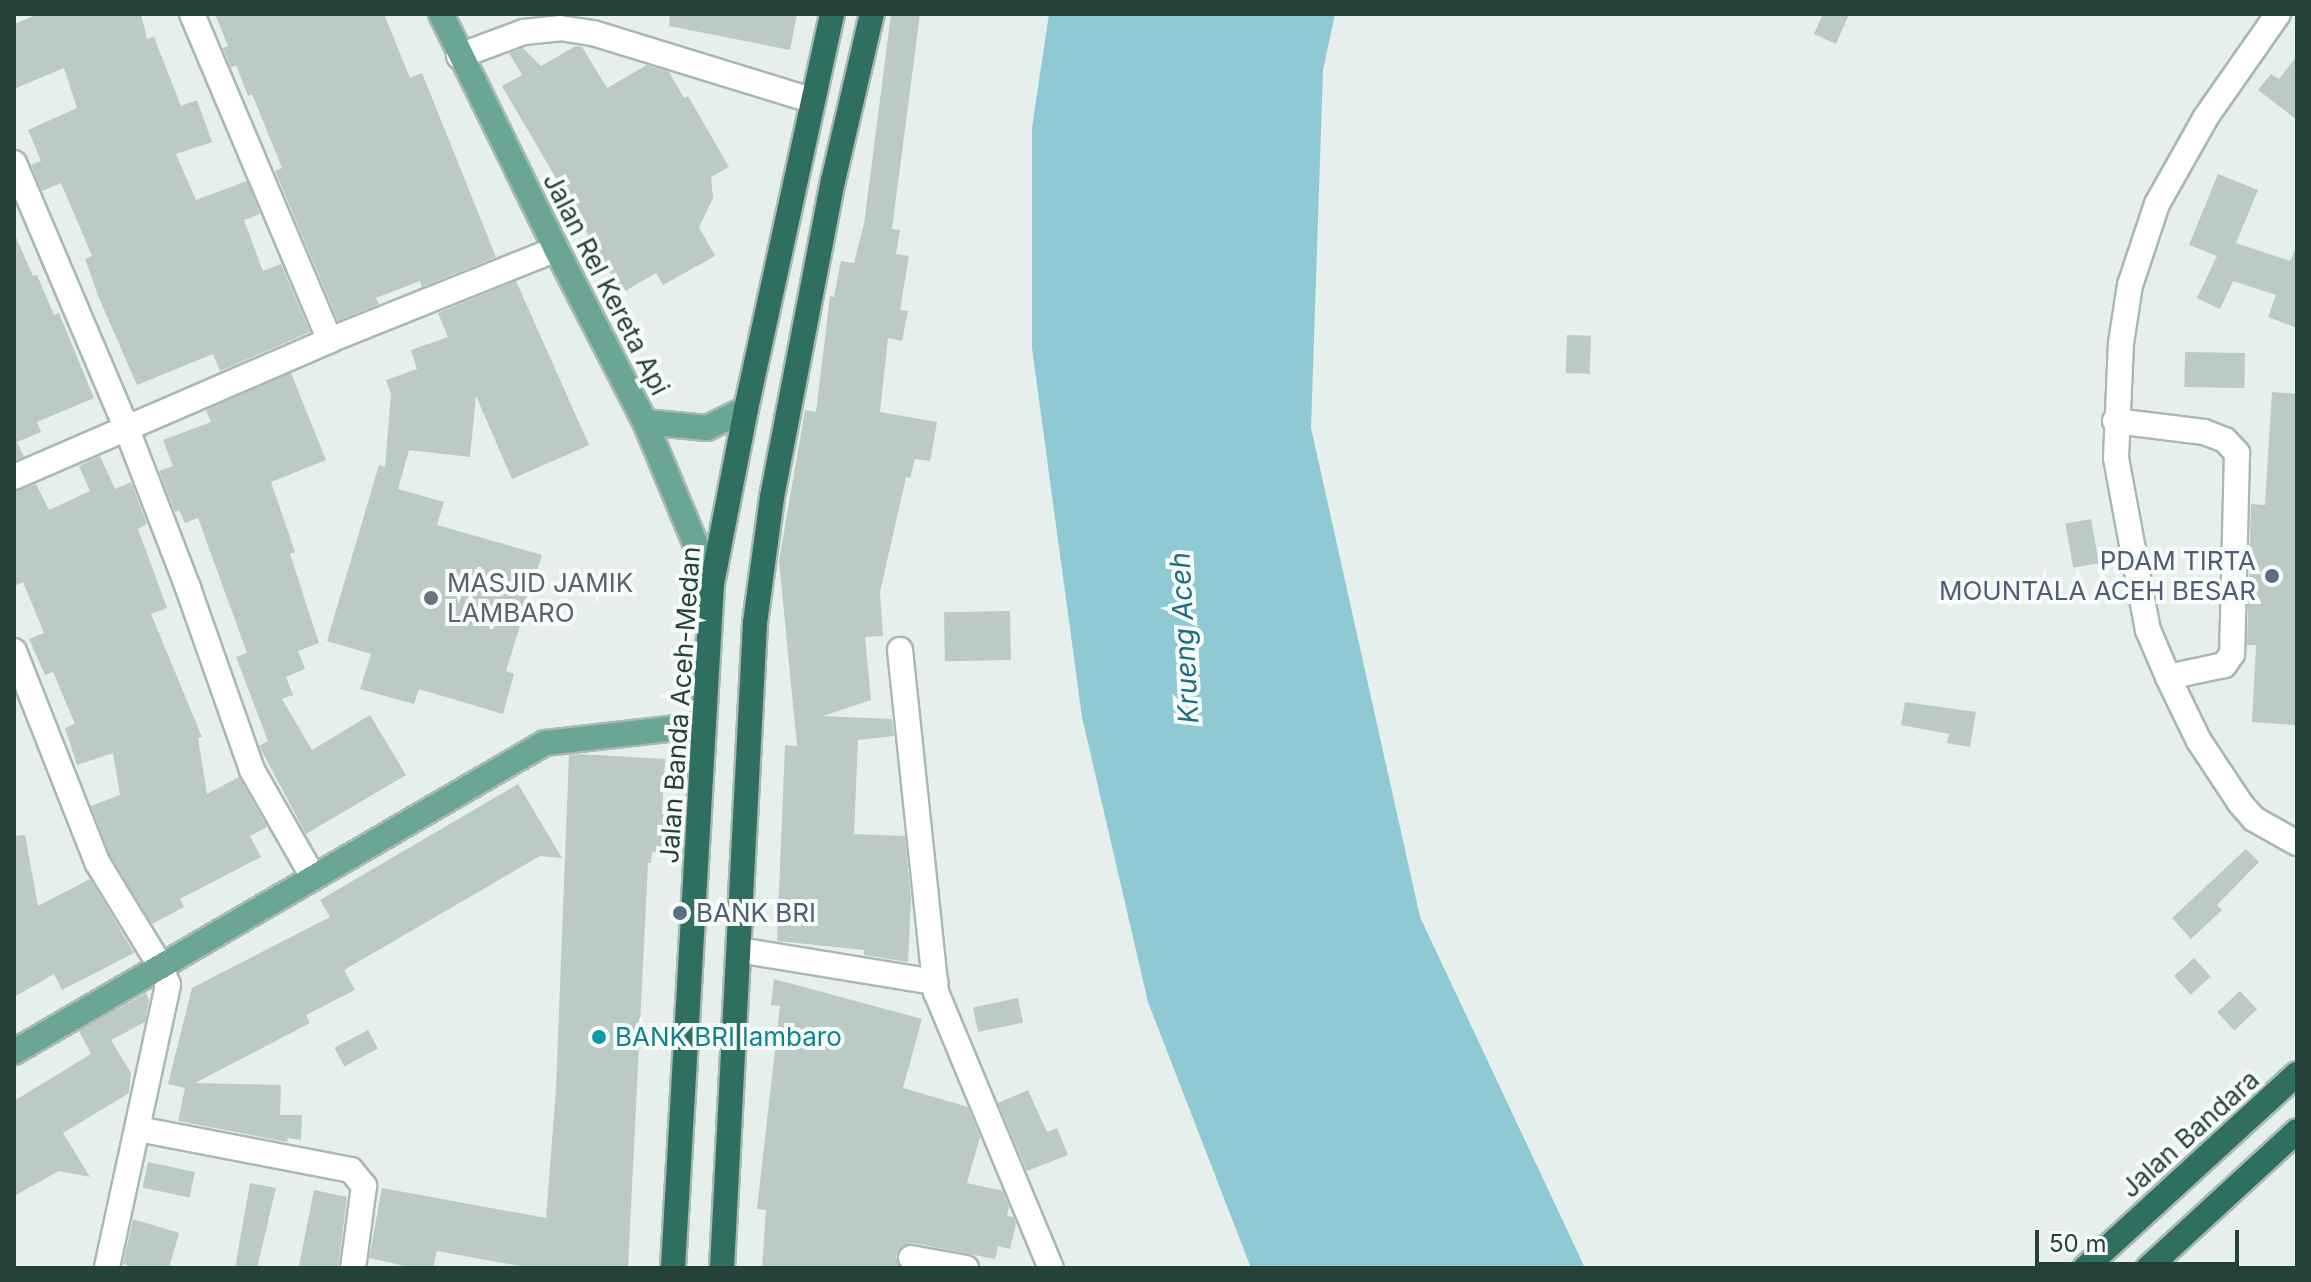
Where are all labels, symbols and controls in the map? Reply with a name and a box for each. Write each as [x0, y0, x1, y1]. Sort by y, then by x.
street label: Jalan Rel Kereta Api [536, 168, 676, 400]
street label: Jalan Banda Aceh-Medan [653, 545, 707, 865]
place label: PDAM TIRTA MOUNTALA ACEH BESAR [1939, 545, 2256, 606]
water label: Krueng Aceh [1163, 551, 1205, 725]
place label: MASJID JAMIK LAMBARO [447, 567, 633, 628]
marker: PDAM TIRTA MOUNTALA ACEH BESAR [2263, 567, 2281, 585]
marker: MASJID JAMIK LAMBARO [422, 589, 440, 607]
place label: BANK BRI [696, 897, 816, 929]
marker: BANK BRI [671, 904, 689, 922]
place label: BANK BRI lambaro [615, 1021, 842, 1053]
marker: BANK BRI lambaro [590, 1028, 608, 1046]
street label: Jalan Bandara [2115, 1064, 2265, 1204]
scale bar [2039, 1214, 2243, 1264]
text: 50 m [2049, 1229, 2107, 1258]

